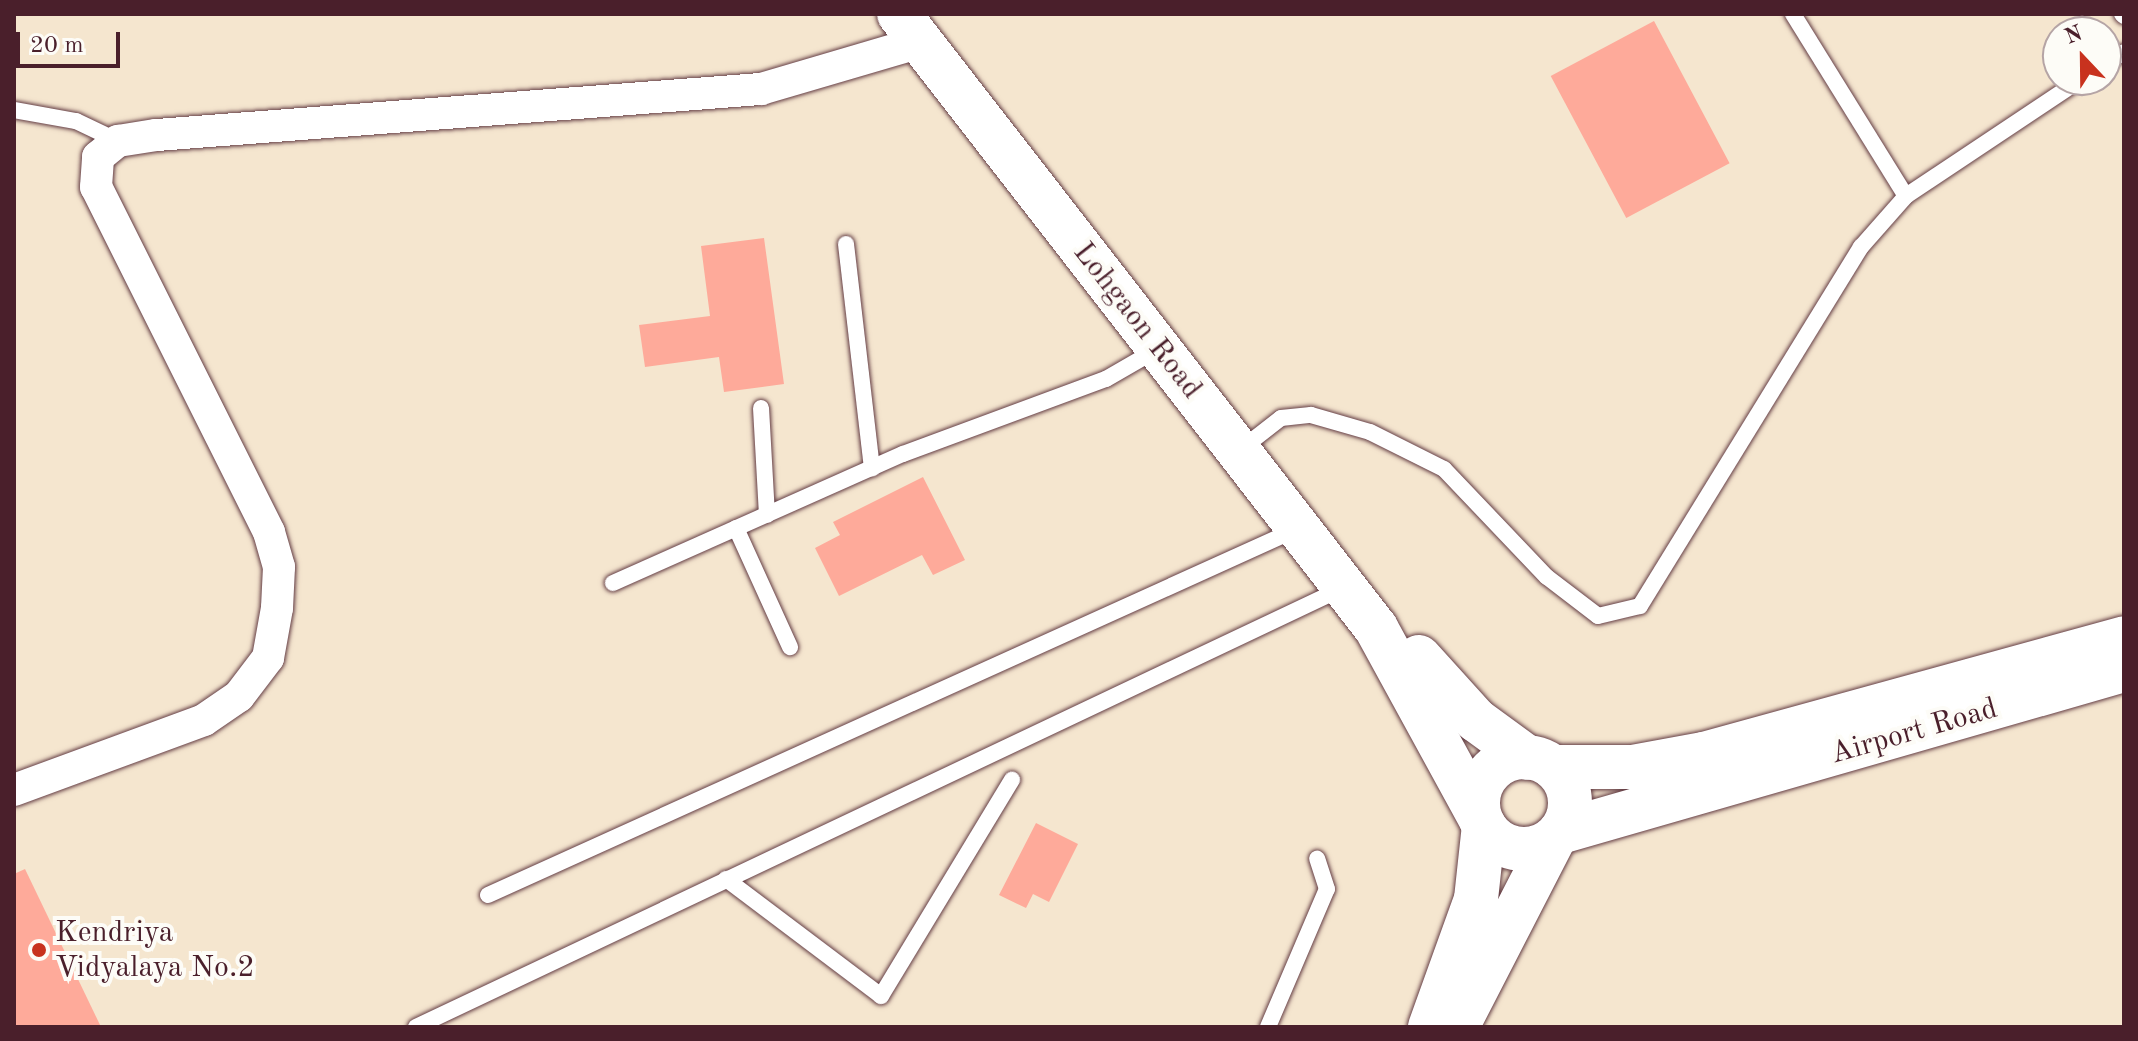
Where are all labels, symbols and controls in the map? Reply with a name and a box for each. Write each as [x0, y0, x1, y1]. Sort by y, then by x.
scale bar [20, 16, 124, 66]
north arrow [2042, 16, 2122, 96]
text: N [2062, 22, 2086, 49]
text: 20 m [30, 34, 84, 58]
street label: Lohgaon Road [1065, 236, 1209, 406]
street label: Airport Road [1826, 691, 2002, 773]
place label: Kendriya Vidyalaya No.2 [55, 915, 255, 986]
marker: Kendriya Vidyalaya No.2 [30, 941, 48, 959]

